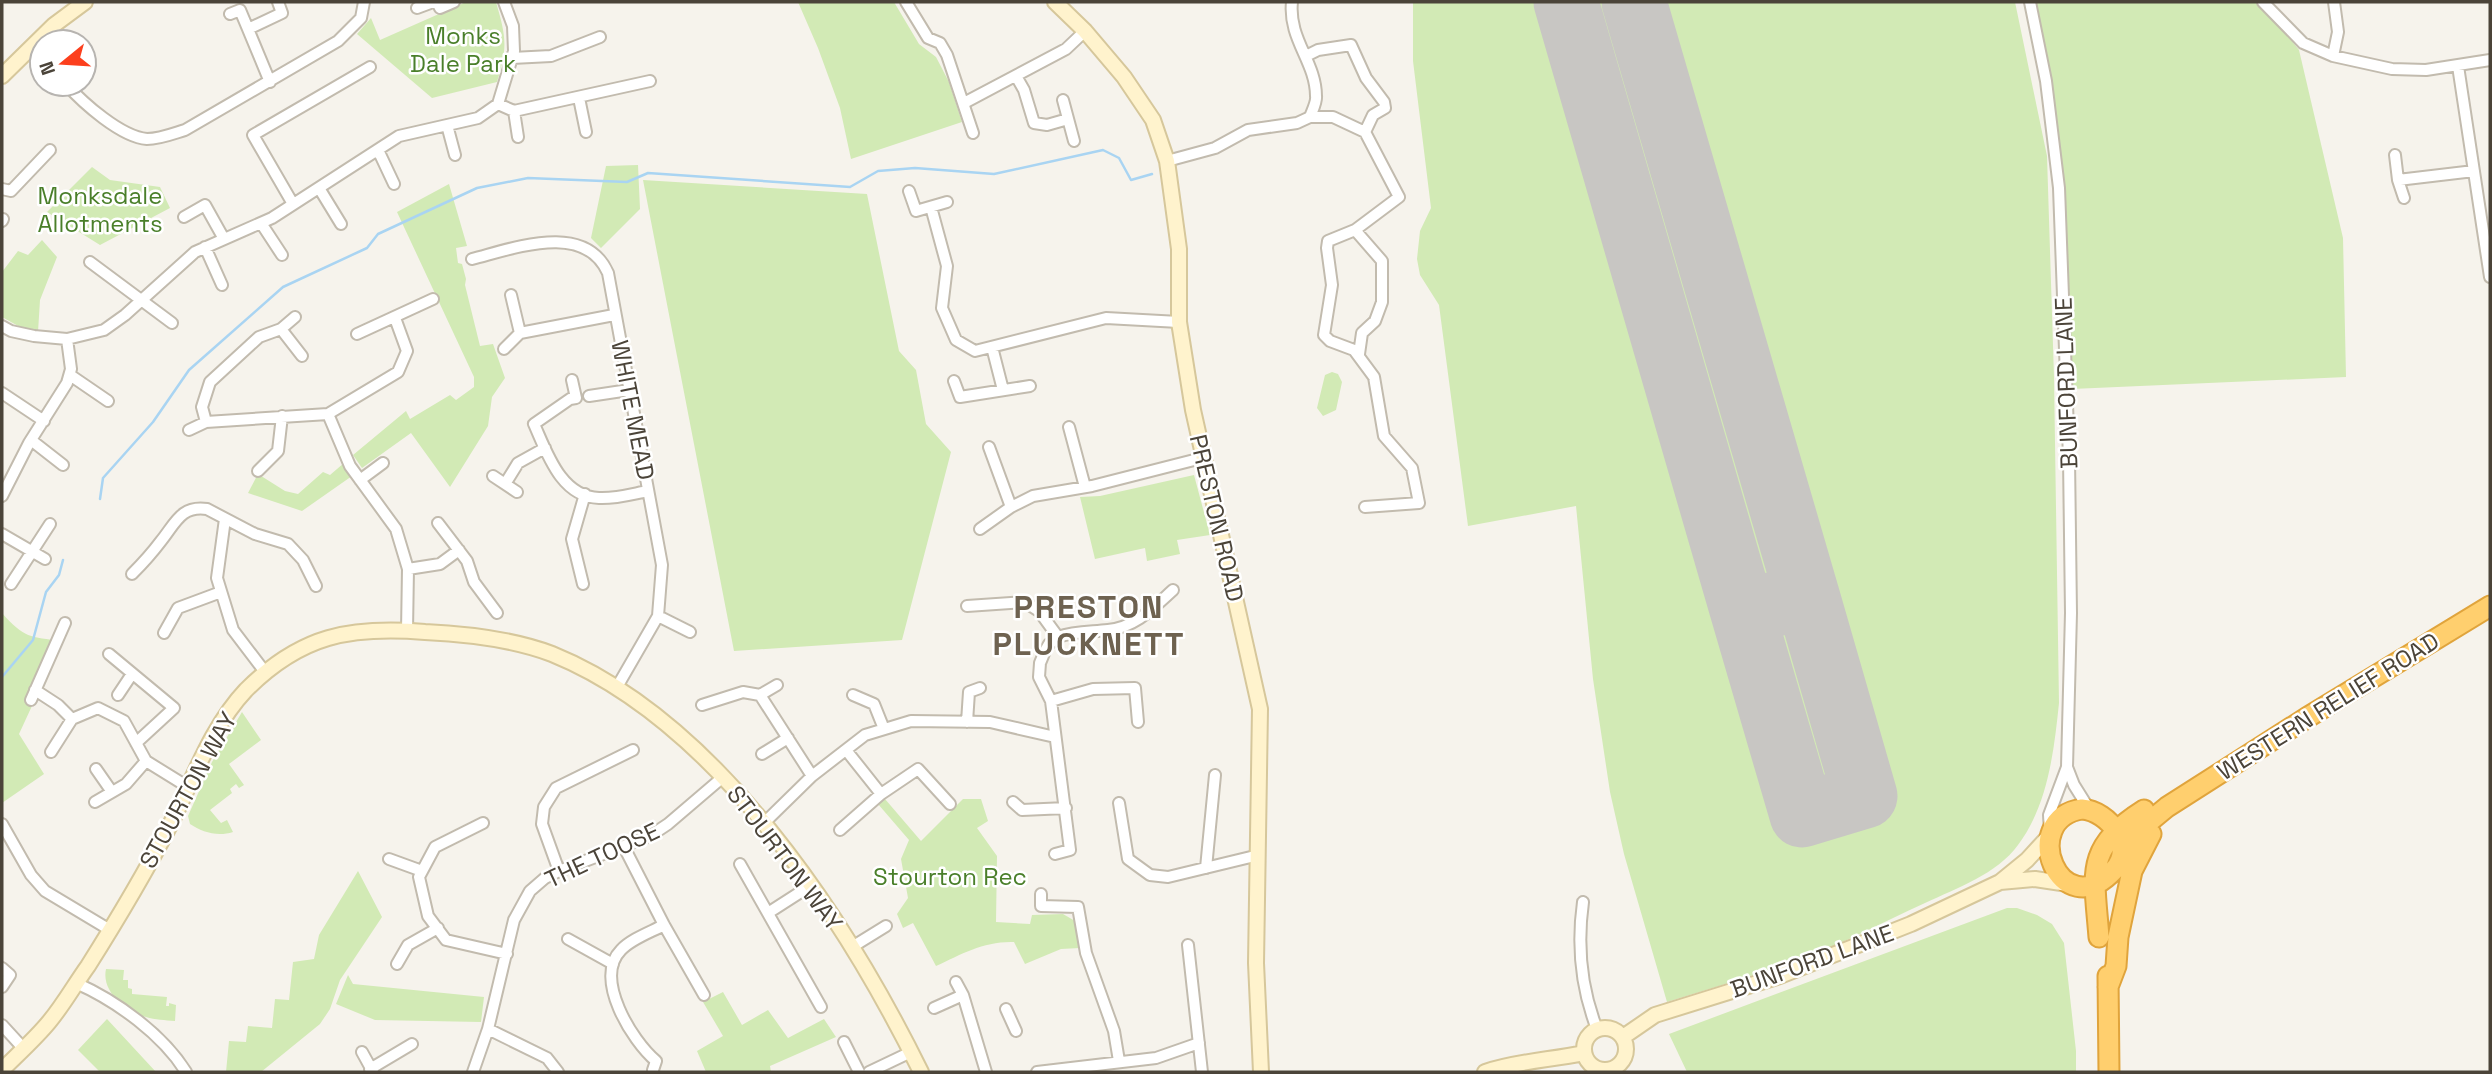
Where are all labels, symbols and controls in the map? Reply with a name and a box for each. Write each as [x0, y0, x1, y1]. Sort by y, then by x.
park label: Monks Dale Park [410, 20, 516, 79]
north arrow [28, 28, 98, 98]
text: N [33, 58, 61, 78]
park label: Monksdale Allotments [37, 180, 163, 239]
street label: BUNFORD LANE [2048, 297, 2084, 469]
street label: WHITE MEAD [604, 337, 662, 483]
street label: PRESTON ROAD [1183, 431, 1251, 605]
district label: PRESTON PLUCKNETT [993, 587, 1185, 664]
street label: WESTERN RELIEF ROAD [2211, 625, 2445, 787]
street label: STOURTON WAY [132, 706, 244, 874]
street label: STOURTON WAY [720, 779, 850, 937]
street label: THE TOOSE [540, 815, 664, 895]
park label: Stourton Rec [873, 861, 1027, 892]
street label: BUNFORD LANE [1726, 917, 1898, 1005]

